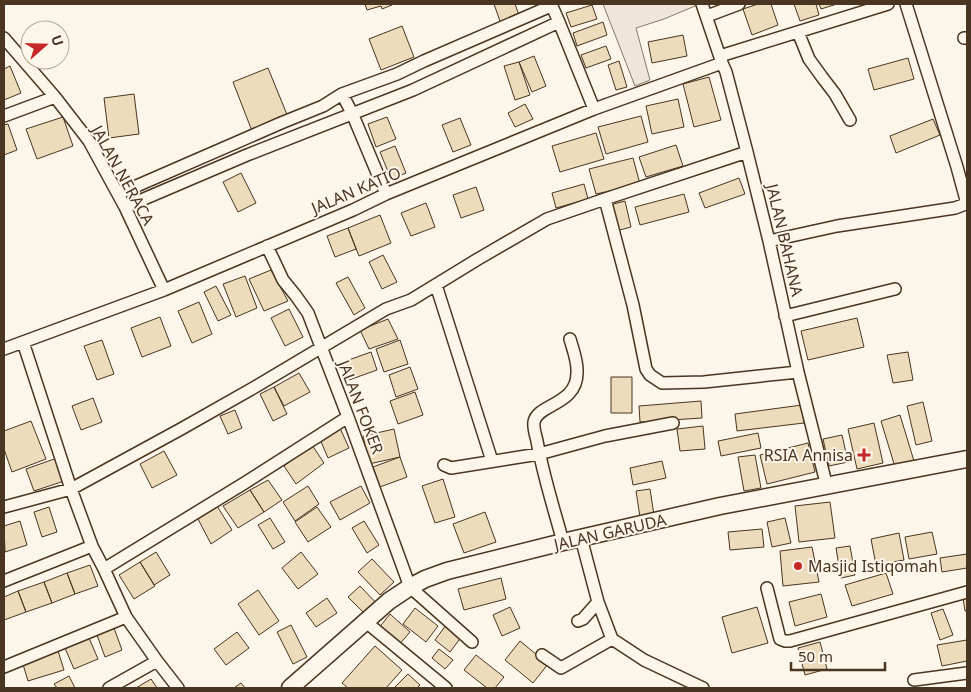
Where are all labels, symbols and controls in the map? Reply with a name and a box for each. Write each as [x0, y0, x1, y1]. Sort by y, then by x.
north arrow [20, 20, 70, 70]
text: U [47, 32, 68, 49]
street label: JALAN NERACA [86, 119, 160, 229]
street label: JALAN KATIO [306, 161, 404, 220]
street label: JALAN BAHANA [761, 180, 809, 299]
street label: JALAN FOKER [332, 355, 389, 457]
place label: RSIA Annisa [764, 444, 853, 466]
marker: RSIA Annisa [857, 448, 871, 462]
street label: JALAN GARUDA [550, 508, 669, 556]
place label: Masjid Istiqomah [808, 555, 938, 577]
marker: Masjid Istiqomah [792, 560, 804, 572]
scale bar [791, 640, 885, 672]
text: 50 m [798, 646, 833, 666]

